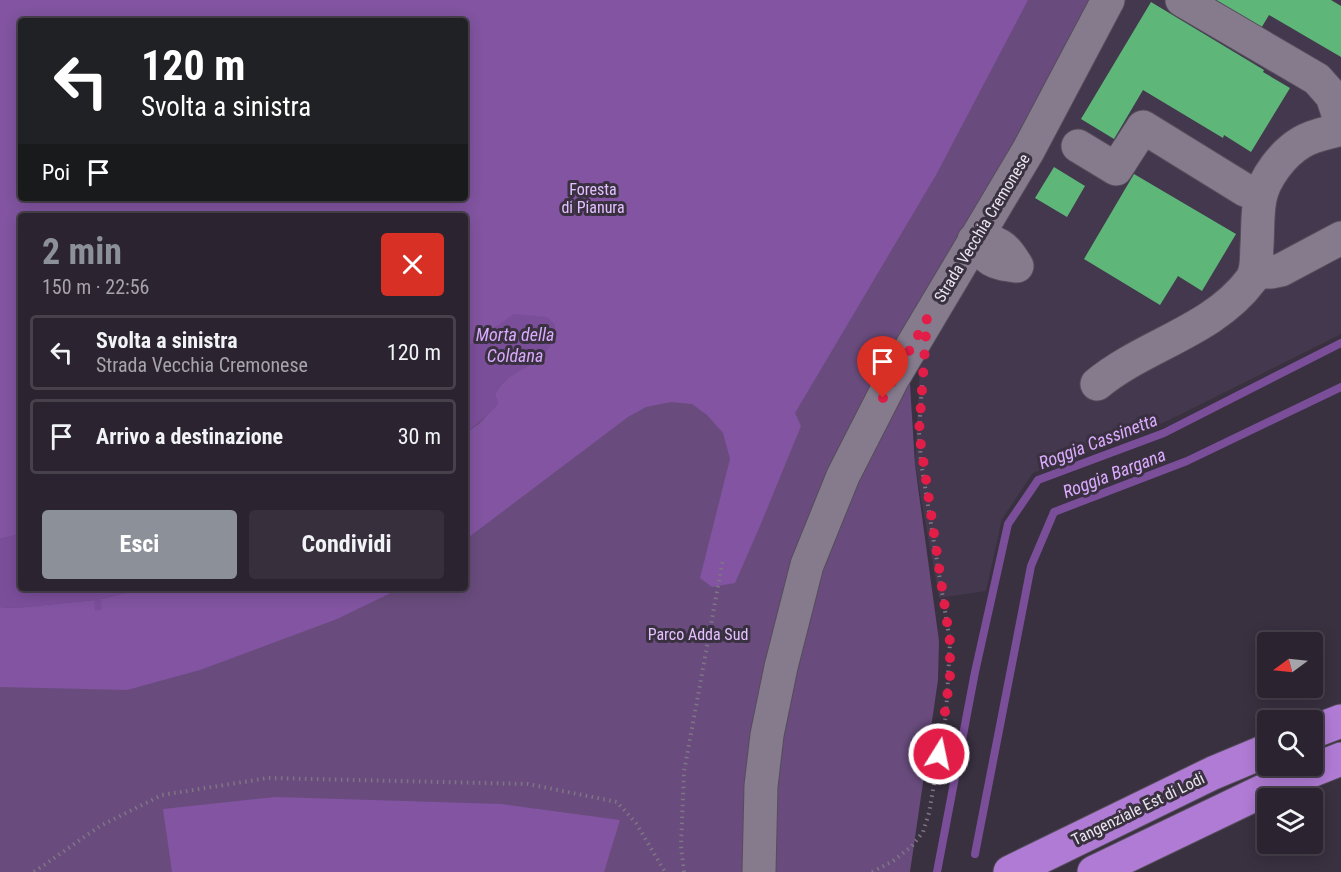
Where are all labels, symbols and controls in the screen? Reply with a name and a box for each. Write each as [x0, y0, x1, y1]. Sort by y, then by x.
text: 120 m [141, 41, 246, 90]
icon: left [42, 42, 120, 120]
text: Svolta a sinistra [141, 91, 311, 123]
street label: Strada Vecchia Cremonese [930, 150, 1034, 306]
icon: arrive [82, 156, 115, 189]
text: Poi [42, 160, 70, 185]
park label: Foresta di Pianura [561, 180, 625, 217]
text: 2 min [42, 231, 122, 273]
button: close [381, 233, 444, 296]
text: 150 m · 22:56 [42, 275, 149, 299]
water label: Morta della Coldana [476, 324, 554, 366]
text: Svolta a sinistra [96, 328, 238, 353]
icon: left [45, 336, 78, 369]
pin [857, 336, 908, 398]
text: 120 m [387, 340, 441, 365]
icon: arrive [866, 345, 899, 378]
text: Strada Vecchia Cremonese [96, 353, 308, 377]
water label: Roggia Cassinetta [1036, 409, 1160, 473]
icon: arrive [45, 420, 78, 453]
text: Arrivo a destinazione [96, 424, 283, 449]
text: 30 m [398, 424, 441, 449]
water label: Roggia Bargana [1060, 444, 1168, 502]
button: Esci [42, 510, 237, 579]
button: Condividi [249, 510, 444, 579]
park label: Parco Adda Sud [648, 625, 748, 644]
north arrow [1257, 632, 1323, 698]
map controls [1257, 632, 1323, 854]
button: search [1257, 710, 1323, 776]
position arrow [907, 722, 971, 786]
street label: Tangenziale Est di Lodi [1068, 769, 1208, 849]
button: layers [1257, 788, 1323, 854]

